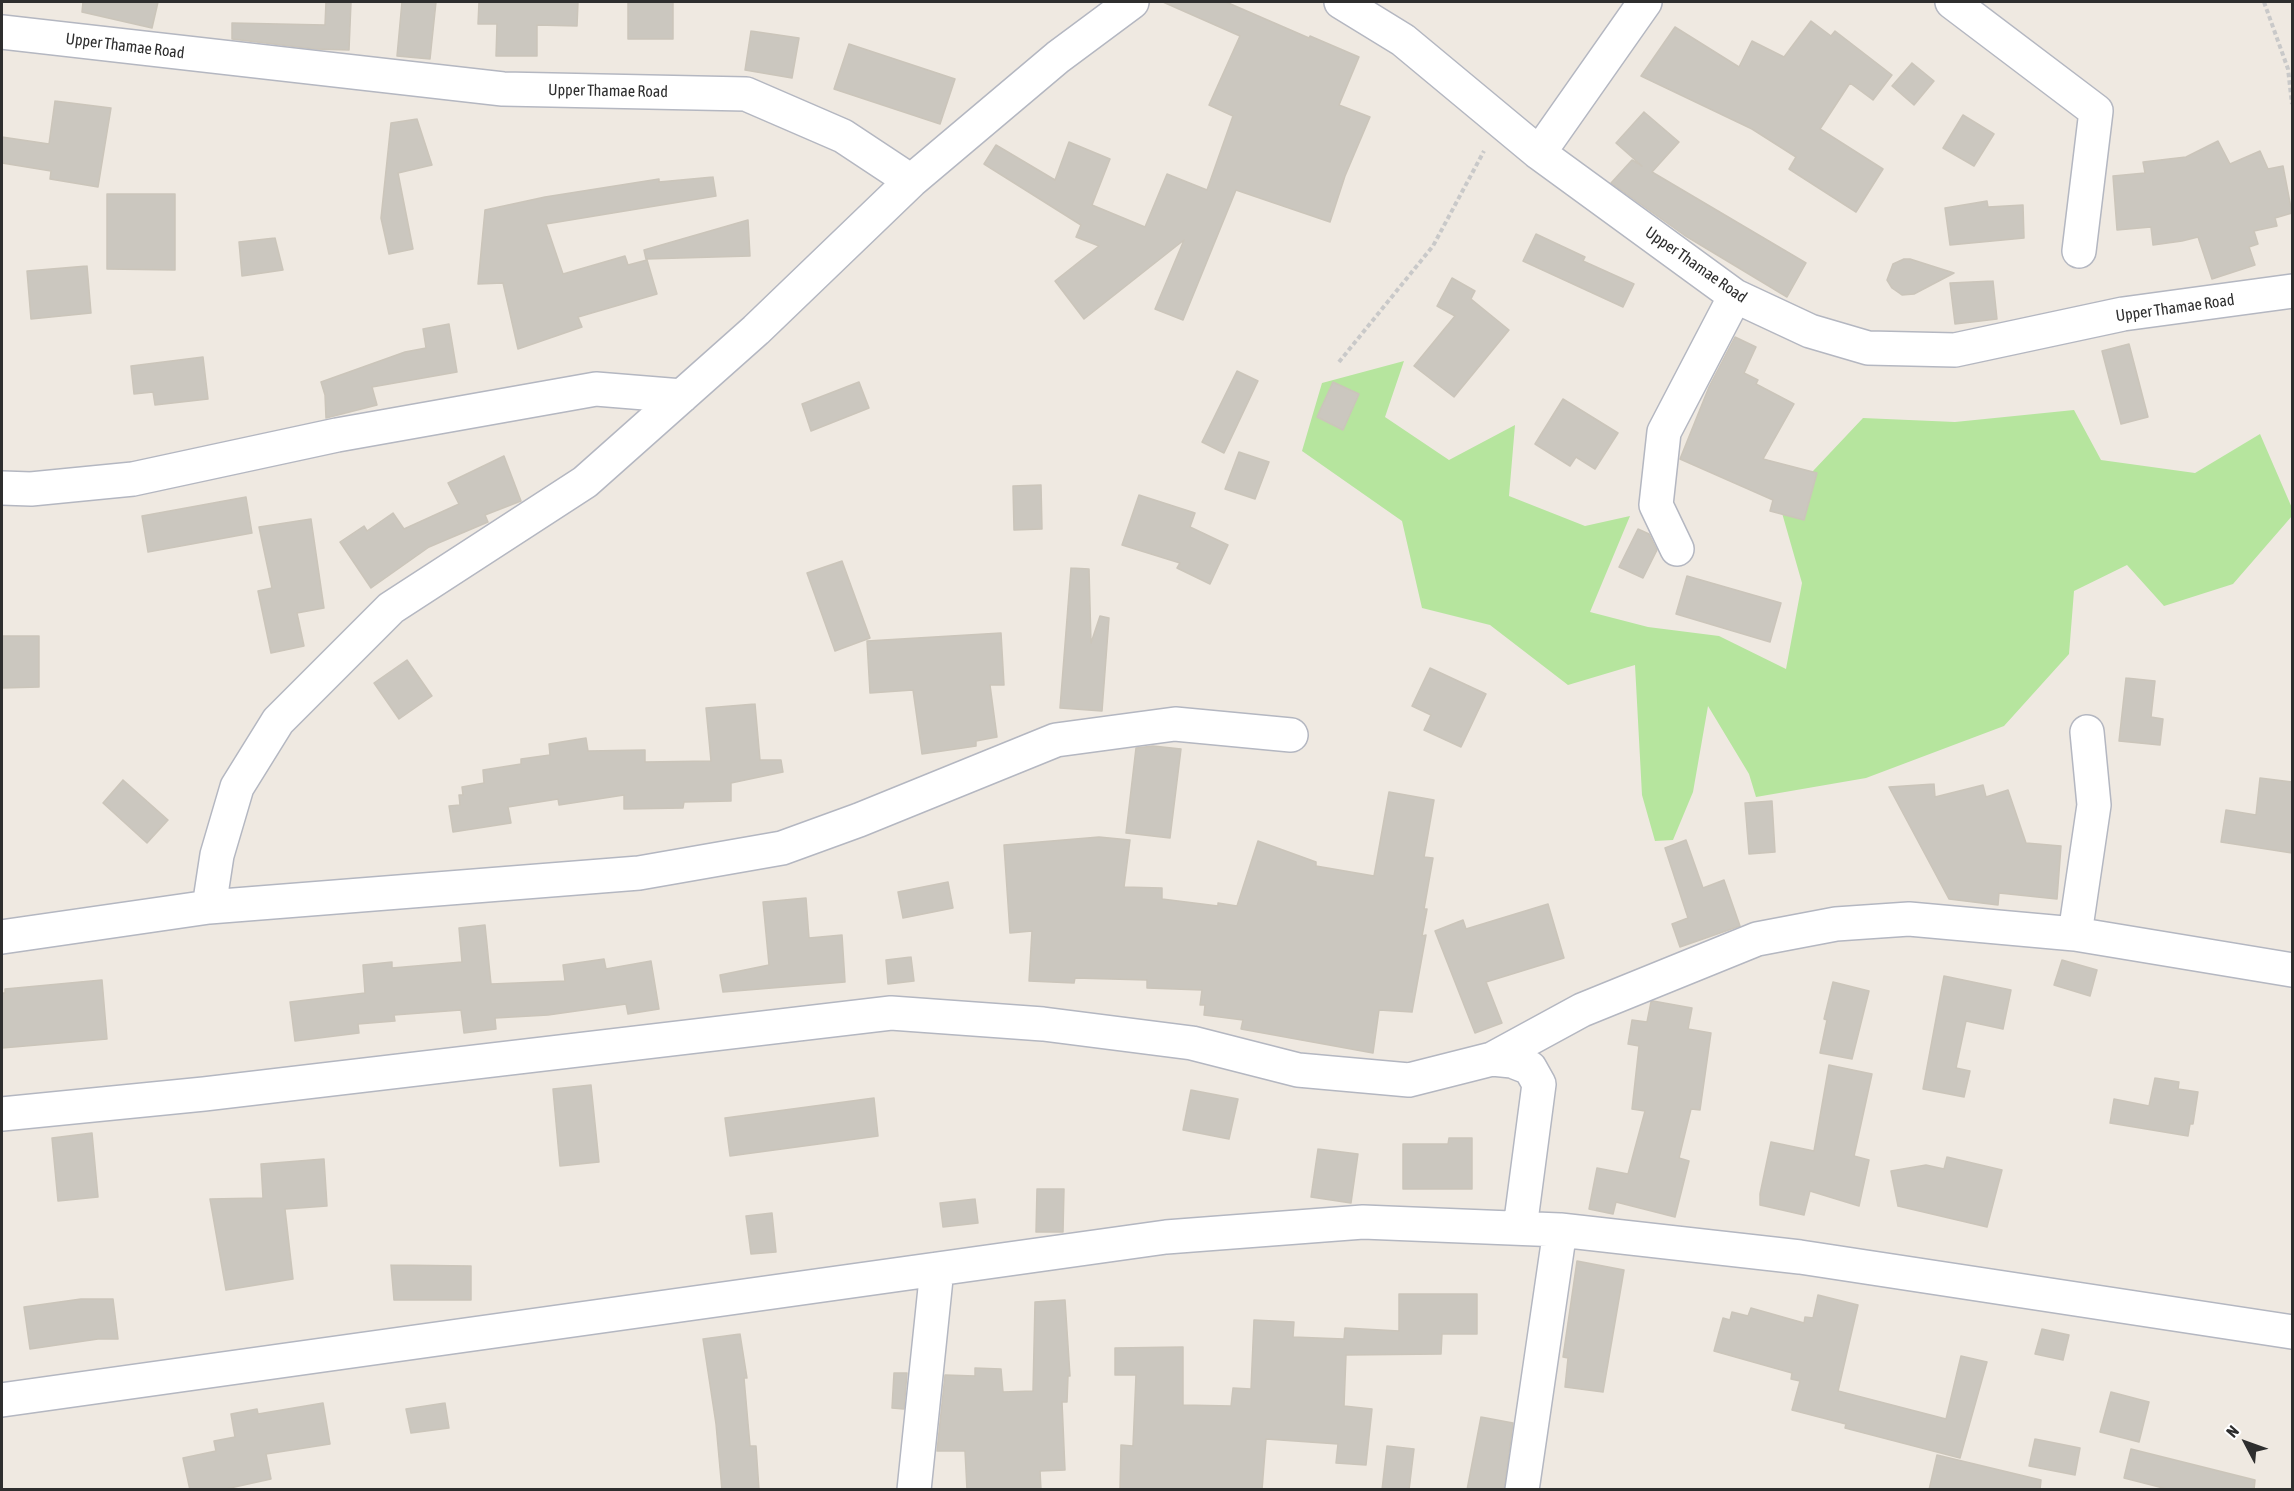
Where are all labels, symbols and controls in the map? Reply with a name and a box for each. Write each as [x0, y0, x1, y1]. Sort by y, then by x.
street label: Upper Thamae Road [64, 29, 186, 63]
street label: Upper Thamae Road [548, 80, 668, 102]
street label: Upper Thamae Road [1641, 223, 1751, 307]
street label: Upper Thamae Road [2114, 290, 2236, 326]
north arrow [2216, 1413, 2276, 1473]
text: N [2223, 1422, 2242, 1441]

